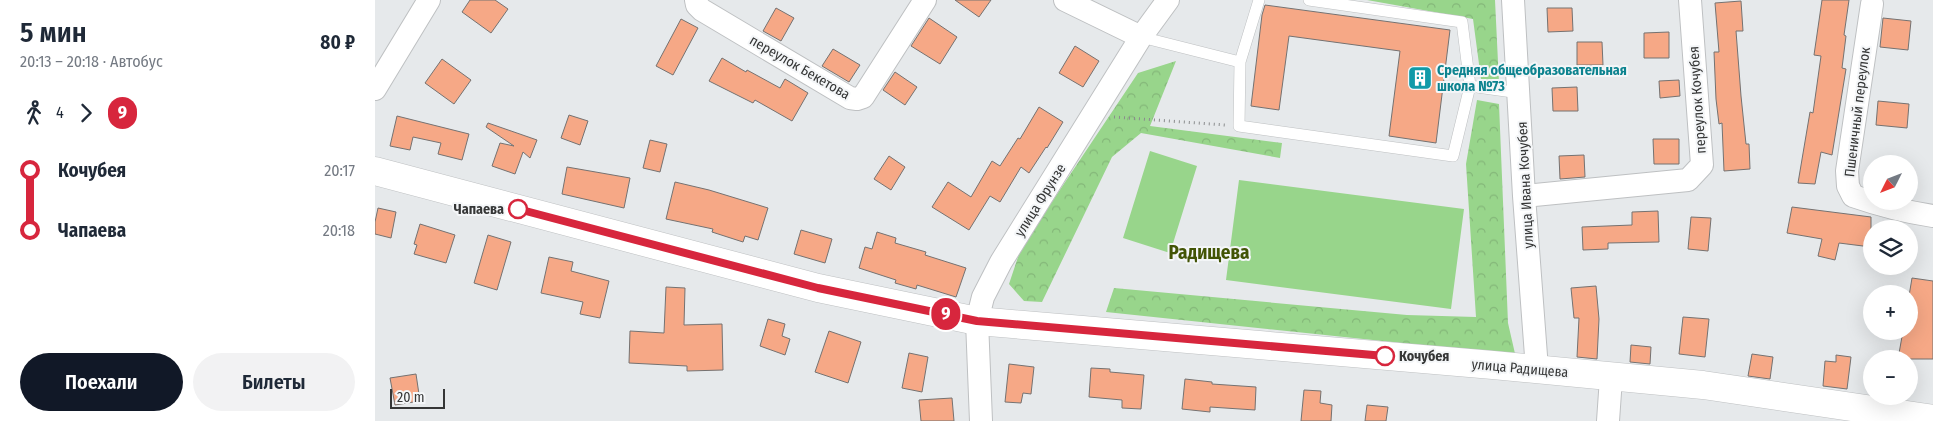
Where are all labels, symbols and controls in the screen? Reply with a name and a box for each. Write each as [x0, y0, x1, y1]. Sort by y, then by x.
text: 5 мин [20, 16, 87, 49]
text: 80 ₽ [320, 31, 355, 54]
street label: переулок Бекетова [747, 32, 853, 103]
street label: переулок Кочубея [1685, 46, 1710, 154]
street label: Пшеничный переулок [1841, 46, 1874, 178]
text: 20:13 – 20:18 · Автобус [20, 52, 163, 71]
place label: Средняя общеобразовательная школа №73 [1437, 62, 1627, 95]
building icon: Средняя общеобразовательная школа №73 [1407, 65, 1433, 91]
icon: walk [20, 99, 48, 127]
icon: forward [72, 99, 100, 127]
text: 9 [118, 102, 127, 124]
text: 4 [56, 103, 64, 122]
street label: улица Ивана Кочубея [1514, 121, 1537, 249]
north arrow [1863, 155, 1917, 210]
map controls [1863, 155, 1918, 405]
text: Кочубея [58, 159, 126, 182]
text: 20:17 [324, 161, 355, 180]
street label: улица Фрунзе [1011, 161, 1070, 240]
marker: Чапаева [508, 199, 528, 219]
place label: Чапаева [454, 201, 504, 218]
text: Чапаева [58, 219, 126, 242]
button: layers [1863, 220, 1918, 275]
text: 20:18 [323, 221, 355, 240]
district label: Радищева [1169, 241, 1249, 264]
button: + [1863, 285, 1918, 340]
line badge: 9 [930, 298, 962, 330]
text: 9 [941, 303, 951, 325]
marker: Кочубея [1375, 346, 1395, 366]
place label: Кочубея [1399, 348, 1449, 365]
button: − [1863, 350, 1918, 405]
button: Поехали [20, 353, 183, 411]
button: Билеты [193, 353, 355, 411]
street label: улица Радищева [1471, 356, 1569, 381]
scale bar [390, 386, 445, 409]
text: 20 m [397, 389, 425, 406]

